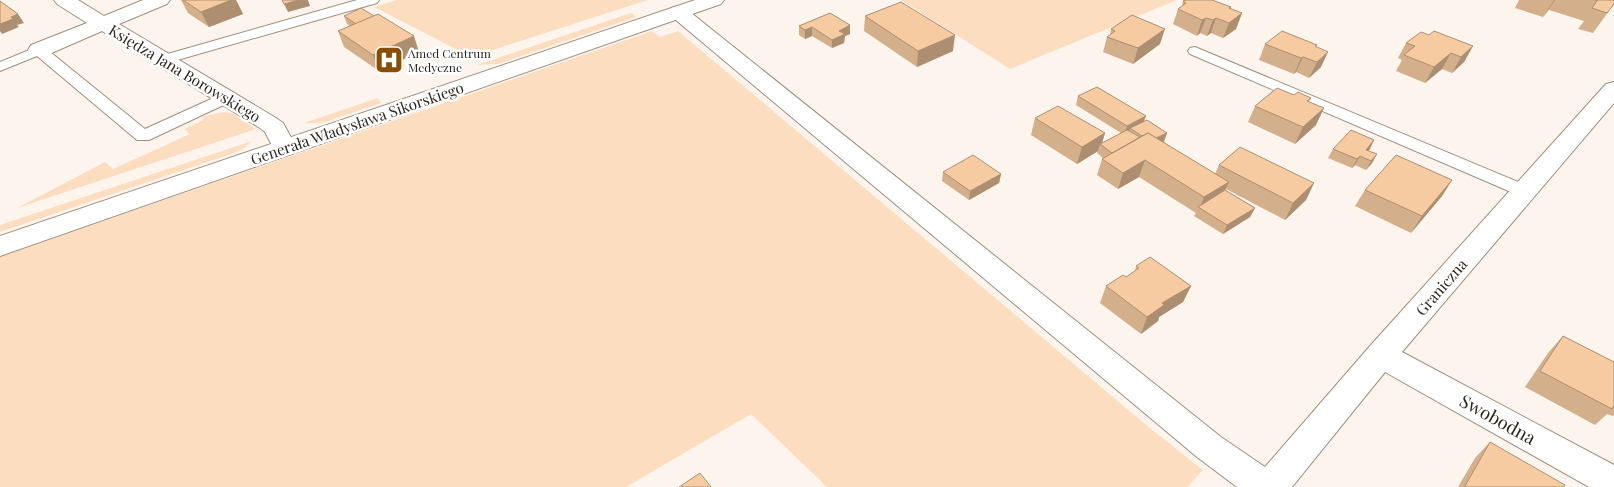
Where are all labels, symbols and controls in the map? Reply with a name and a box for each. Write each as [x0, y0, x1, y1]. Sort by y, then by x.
street label: Księdza Jana Borowskiego [105, 20, 265, 126]
hospital icon: Amed Centrum Medyczne [374, 45, 404, 75]
place label: Amed Centrum Medyczne [407, 45, 491, 75]
street label: Generała Władysława Sikorskiego [248, 77, 466, 169]
street label: Graniczna [1411, 254, 1471, 320]
street label: Swobodna [1456, 388, 1540, 450]

